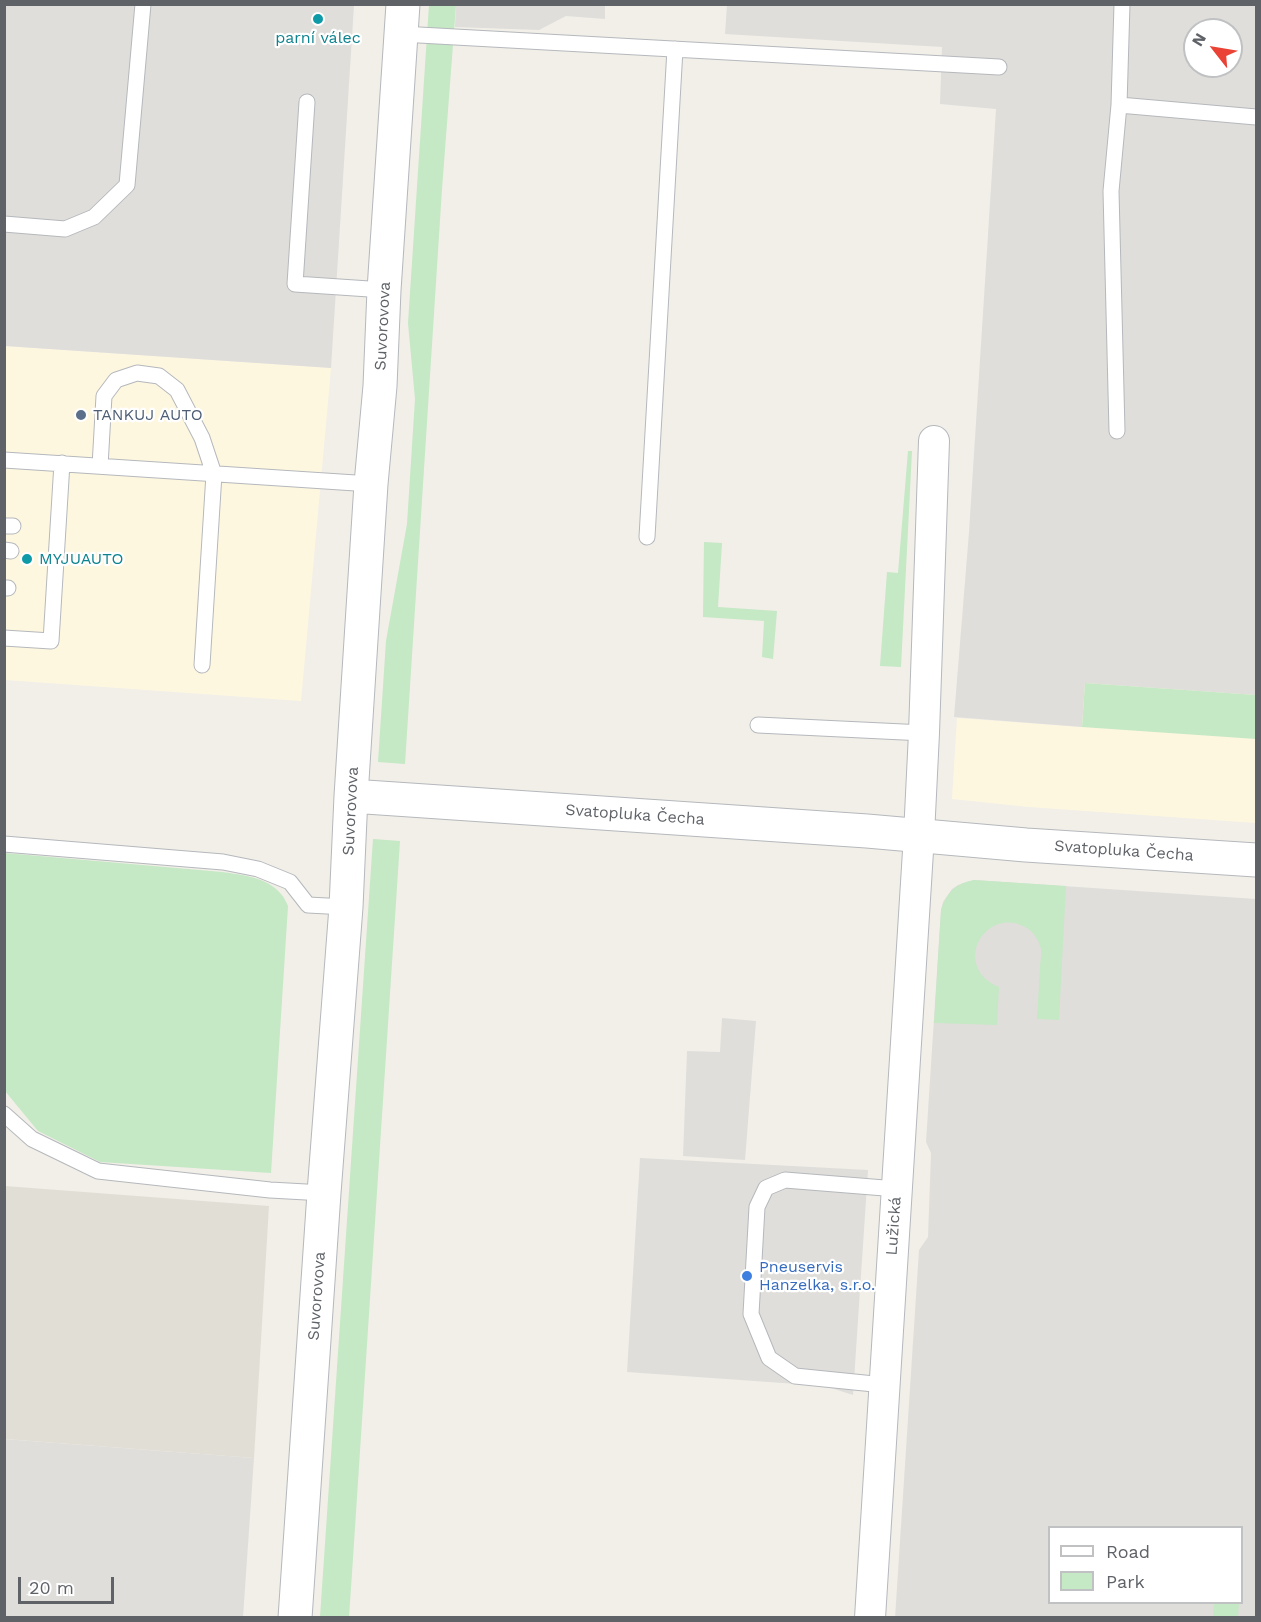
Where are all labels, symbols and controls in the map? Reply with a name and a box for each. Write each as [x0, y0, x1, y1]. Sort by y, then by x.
marker: parní válec [311, 12, 325, 26]
north arrow [1183, 18, 1243, 78]
place label: parní válec [275, 28, 361, 48]
text: N [1188, 30, 1210, 49]
street label: Suvorovova [371, 281, 395, 371]
place label: TANKUJ AUTO [93, 405, 203, 425]
marker: TANKUJ AUTO [74, 408, 88, 422]
place label: MYJUAUTO [39, 549, 123, 569]
marker: MYJUAUTO [20, 552, 34, 566]
street label: Suvorovova [339, 766, 363, 856]
street label: Svatopluka Čecha [565, 801, 705, 829]
street label: Svatopluka Čecha [1054, 837, 1194, 865]
street label: Lužická [882, 1196, 906, 1256]
street label: Suvorovova [304, 1251, 330, 1341]
place label: Pneuservis Hanzelka, s.r.o. [759, 1257, 875, 1295]
marker: Pneuservis Hanzelka, s.r.o. [740, 1269, 754, 1283]
legend [1048, 1526, 1243, 1604]
text: Road [1106, 1541, 1150, 1562]
scale bar [21, 1565, 117, 1603]
text: Park [1106, 1571, 1145, 1592]
text: 20 m [29, 1577, 74, 1598]

